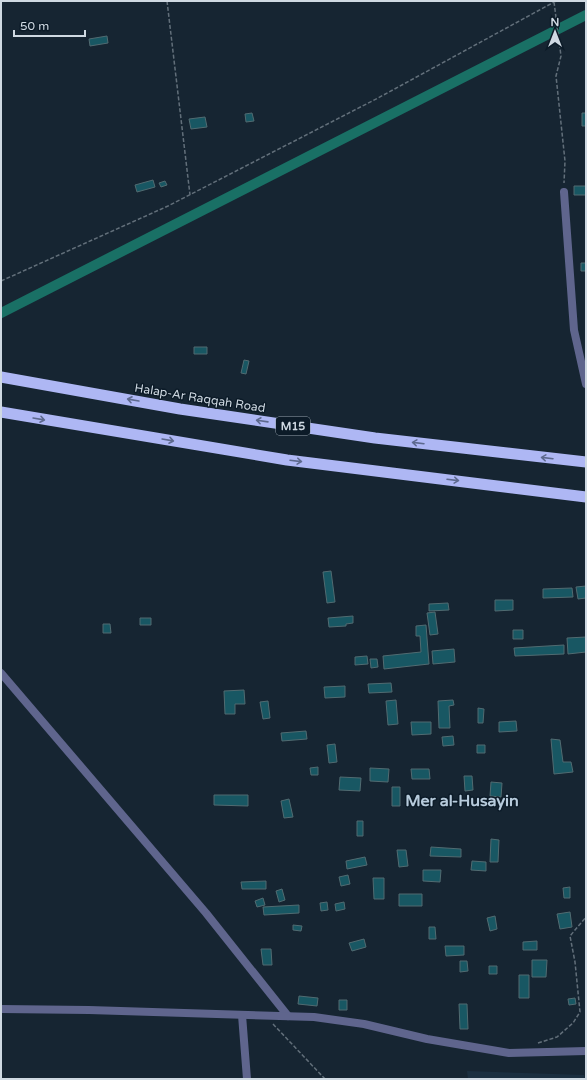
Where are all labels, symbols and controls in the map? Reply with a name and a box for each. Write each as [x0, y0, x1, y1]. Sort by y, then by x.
scale bar [14, 12, 85, 38]
north arrow [535, 12, 575, 52]
text: N [551, 16, 559, 29]
text: 50 m [20, 19, 49, 33]
street label: Halap-Ar Raqqah Road [134, 381, 266, 415]
one-way arrow [127, 396, 140, 404]
one-way arrow [32, 415, 45, 423]
one-way arrow [256, 417, 269, 425]
road number: M15 [276, 417, 310, 435]
one-way arrow [161, 436, 174, 444]
one-way arrow [412, 439, 425, 447]
one-way arrow [541, 454, 554, 462]
one-way arrow [289, 457, 302, 465]
one-way arrow [446, 477, 459, 484]
district label: Mer al-Husayin [405, 791, 519, 811]

